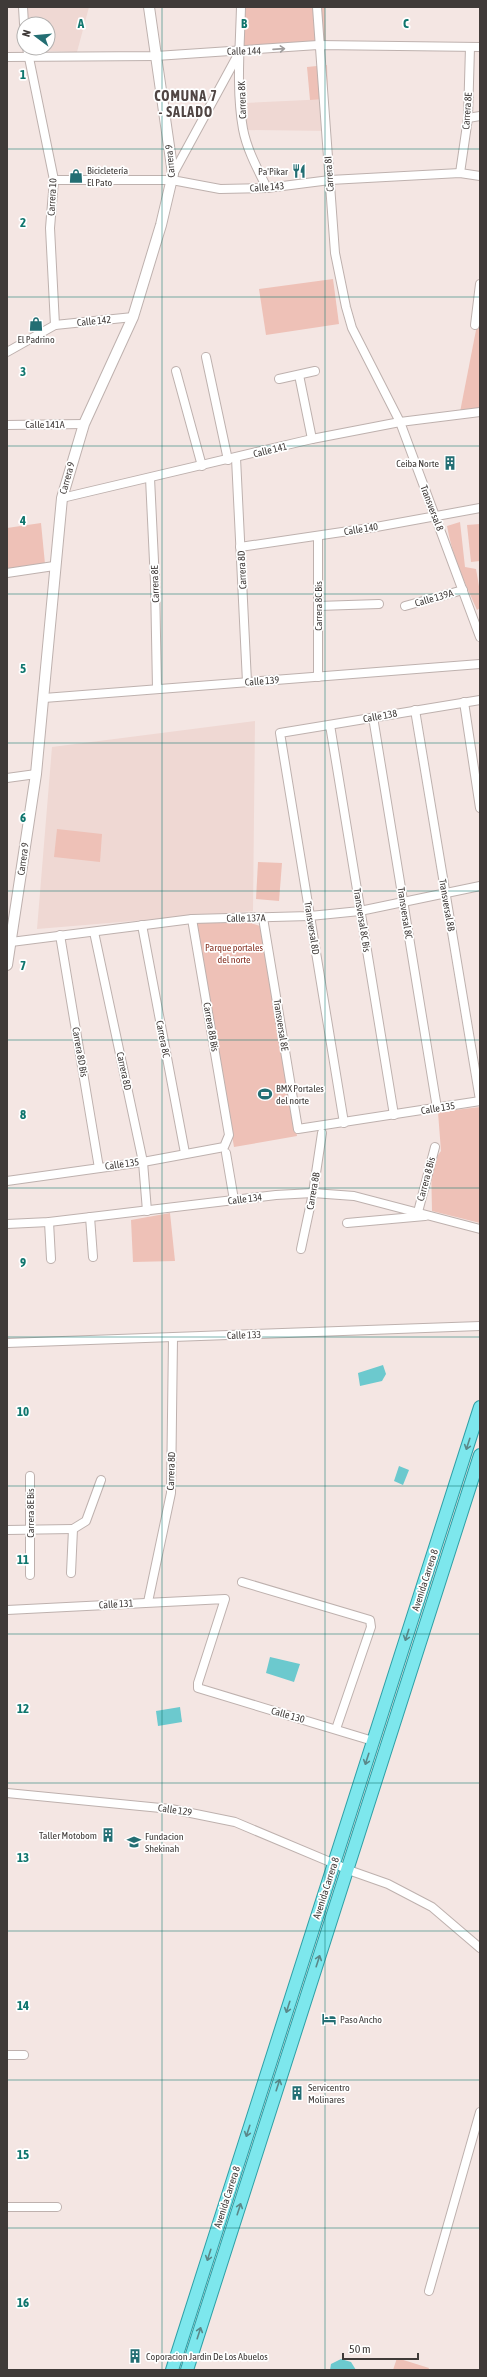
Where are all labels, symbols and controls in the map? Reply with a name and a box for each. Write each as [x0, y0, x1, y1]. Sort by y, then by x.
north arrow [16, 16, 56, 56]
text: A [77, 16, 85, 31]
text: B [241, 16, 248, 31]
text: C [403, 16, 409, 31]
text: N [20, 28, 33, 38]
street label: Calle 144 [227, 45, 262, 57]
one-way arrow [272, 45, 285, 52]
text: 1 [20, 67, 26, 82]
street label: Carrera 8K [236, 81, 248, 119]
district label: COMUNA 7 - SALADO [154, 88, 218, 120]
street label: Carrera 8E [460, 91, 474, 130]
street label: Carrera 9 [163, 144, 177, 178]
street label: Carrera 8I [322, 156, 336, 192]
restaurant icon: Pa'Pikar [291, 163, 307, 179]
place label: Bicicletería El Pato [87, 165, 128, 188]
place label: Pa'Pikar [258, 166, 289, 177]
shop icon: Bicicletería El Pato [68, 168, 84, 184]
street label: Carrera 10 [46, 178, 58, 216]
street label: Calle 143 [249, 180, 285, 194]
text: 2 [20, 215, 26, 230]
street label: Calle 142 [76, 314, 112, 328]
shop icon: El Padrino [28, 316, 44, 332]
place label: El Padrino [17, 334, 55, 345]
text: 3 [20, 364, 26, 379]
street label: Calle 141A [25, 419, 65, 430]
street label: Calle 141 [252, 440, 288, 459]
building icon: Ceiba Norte [442, 455, 458, 471]
place label: Ceiba Norte [396, 458, 439, 469]
street label: Carrera 9 [57, 460, 77, 495]
street label: Transversal 8 [418, 484, 446, 533]
text: 4 [19, 513, 26, 528]
street label: Calle 140 [343, 521, 379, 537]
street label: Carrera 8D [235, 550, 249, 590]
street label: Carrera 8E [149, 564, 161, 603]
street label: Carrera 8C Bis [313, 581, 324, 631]
street label: Calle 139A [414, 587, 454, 609]
text: 5 [20, 661, 26, 676]
street label: Calle 139 [244, 674, 280, 688]
street label: Calle 138 [362, 708, 398, 724]
text: 6 [20, 810, 26, 825]
street label: Carrera 9 [15, 842, 31, 876]
street label: Transversal 8B [437, 878, 457, 932]
street label: Transversal 8C [395, 886, 415, 940]
street label: Transversal 8C Bis [352, 887, 373, 953]
street label: Transversal 8D [302, 901, 322, 956]
street label: Calle 137A [226, 912, 266, 924]
park label: Parque portales del norte [205, 942, 264, 965]
text: 7 [20, 958, 26, 973]
street label: Transversal 8E [271, 998, 291, 1052]
street label: Carrera 8B Bis [201, 1002, 221, 1053]
street label: Carrera 8C [154, 1020, 172, 1059]
street label: Carrera 8D Bis [70, 1026, 90, 1078]
street label: Carrera 8D [115, 1051, 133, 1091]
place label: BMX Portales del norte [276, 1083, 324, 1106]
sports icon: BMX Portales del norte [257, 1086, 273, 1102]
street label: Calle 135 [420, 1100, 456, 1116]
text: 8 [20, 1107, 26, 1122]
street label: Carrera 8 Bis [415, 1155, 437, 1202]
street label: Calle 135 [104, 1156, 140, 1172]
street label: Carrera 8B [304, 1171, 322, 1211]
street label: Calle 134 [227, 1191, 263, 1207]
text: 9 [20, 1255, 26, 1270]
street label: Calle 133 [227, 1329, 262, 1341]
text: 10 [17, 1404, 29, 1419]
one-way arrow [464, 1438, 471, 1451]
street label: Carrera 8D [165, 1451, 177, 1491]
street label: Carrera 8E Bis [25, 1488, 36, 1538]
street label: Avenida Carrera 8 [410, 1547, 440, 1612]
text: 11 [17, 1552, 29, 1567]
street label: Calle 131 [99, 1598, 134, 1610]
one-way arrow [403, 1628, 410, 1641]
text: 12 [17, 1701, 29, 1716]
street label: Calle 130 [270, 1705, 306, 1725]
one-way arrow [363, 1752, 370, 1765]
street label: Calle 129 [157, 1802, 193, 1818]
building icon: Taller Motobom [100, 1827, 116, 1843]
place label: Taller Motobom [39, 1830, 97, 1841]
place label: Fundacion Shekinah [145, 1831, 184, 1854]
school or university icon: Fundacion Shekinah [126, 1834, 142, 1850]
text: 13 [17, 1850, 29, 1865]
street label: Avenida Carrera 8 [311, 1855, 341, 1920]
one-way arrow [315, 1955, 322, 1968]
text: 14 [17, 1998, 29, 2013]
one-way arrow [284, 2000, 291, 2013]
hotel icon: Paso Ancho [321, 2011, 337, 2027]
place label: Paso Ancho [340, 2014, 382, 2025]
one-way arrow [275, 2079, 282, 2092]
place label: Servicentro Molinares [308, 2082, 350, 2105]
building icon: Servicentro Molinares [289, 2085, 305, 2101]
one-way arrow [244, 2124, 251, 2137]
text: 15 [17, 2147, 29, 2162]
street label: Avenida Carrera 8 [212, 2164, 242, 2229]
one-way arrow [236, 2203, 243, 2216]
one-way arrow [205, 2248, 212, 2261]
text: 16 [17, 2295, 29, 2310]
one-way arrow [196, 2327, 203, 2340]
scale bar [343, 2335, 418, 2361]
text: 50 m [349, 2342, 371, 2356]
building icon: Coporacion Jardin De Los Abuelos [127, 2348, 143, 2364]
place label: Coporacion Jardin De Los Abuelos [146, 2351, 268, 2362]

